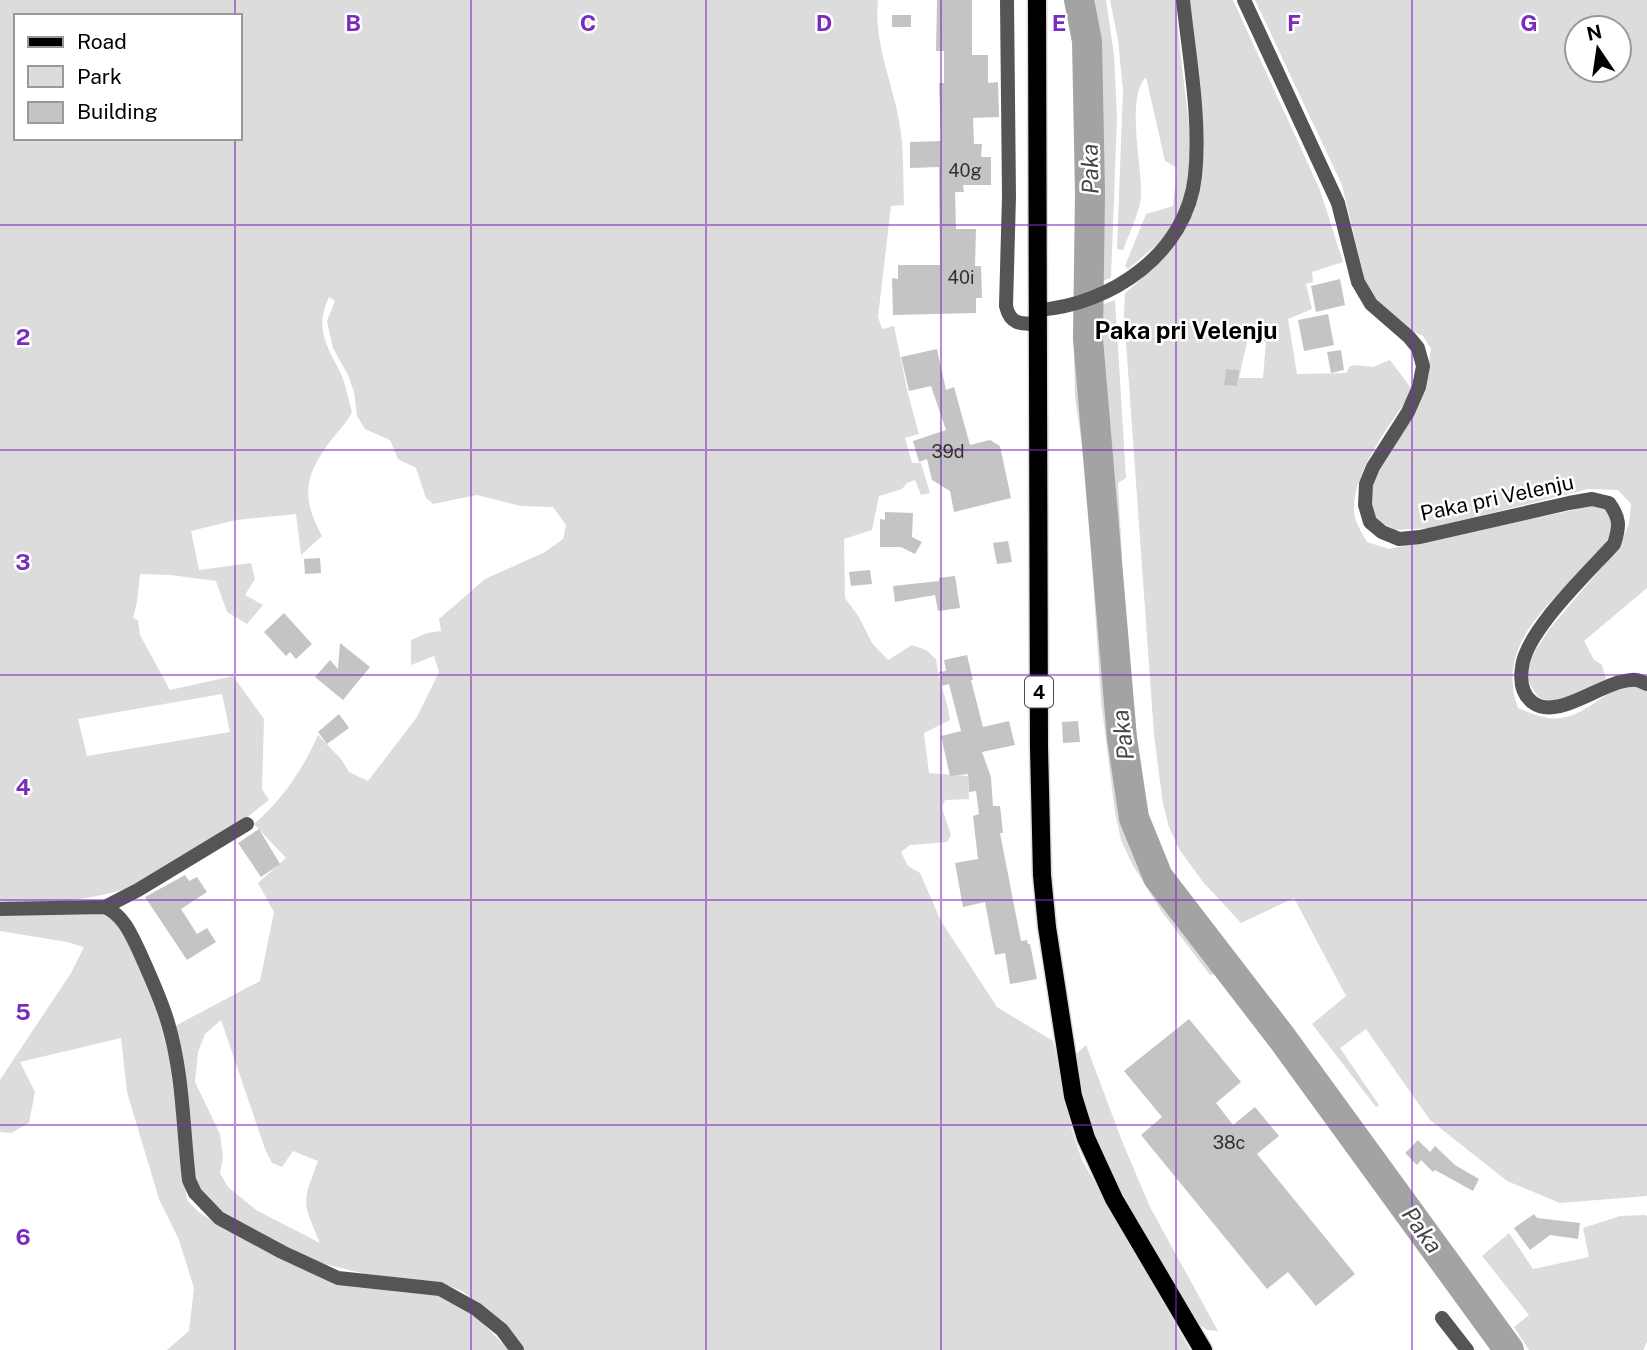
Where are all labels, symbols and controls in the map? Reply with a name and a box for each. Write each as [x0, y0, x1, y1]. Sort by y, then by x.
text: B [345, 9, 361, 36]
text: C [580, 9, 596, 36]
text: D [816, 9, 832, 36]
text: E [1052, 9, 1066, 36]
text: F [1287, 9, 1301, 36]
text: G [1520, 9, 1538, 36]
legend [14, 14, 242, 140]
north arrow [1563, 14, 1633, 84]
text: N [1584, 20, 1604, 45]
text: Road [77, 29, 127, 54]
text: Park [77, 64, 122, 89]
text: Building [77, 99, 158, 124]
water label: Paka [1076, 144, 1103, 194]
house number: 40g [948, 160, 982, 181]
house number: 40i [948, 267, 974, 288]
district label: Paka pri Velenju [1094, 316, 1278, 344]
text: 2 [16, 323, 30, 350]
house number: 39d [931, 441, 965, 462]
street label: Paka pri Velenju [1418, 469, 1576, 526]
text: 3 [15, 548, 31, 575]
road number: 4 [1025, 677, 1053, 708]
water label: Paka [1106, 708, 1139, 762]
text: 4 [15, 773, 31, 800]
text: 5 [15, 998, 31, 1025]
house number: 38c [1213, 1132, 1245, 1153]
water label: Paka [1397, 1201, 1448, 1258]
text: 6 [15, 1223, 31, 1250]

